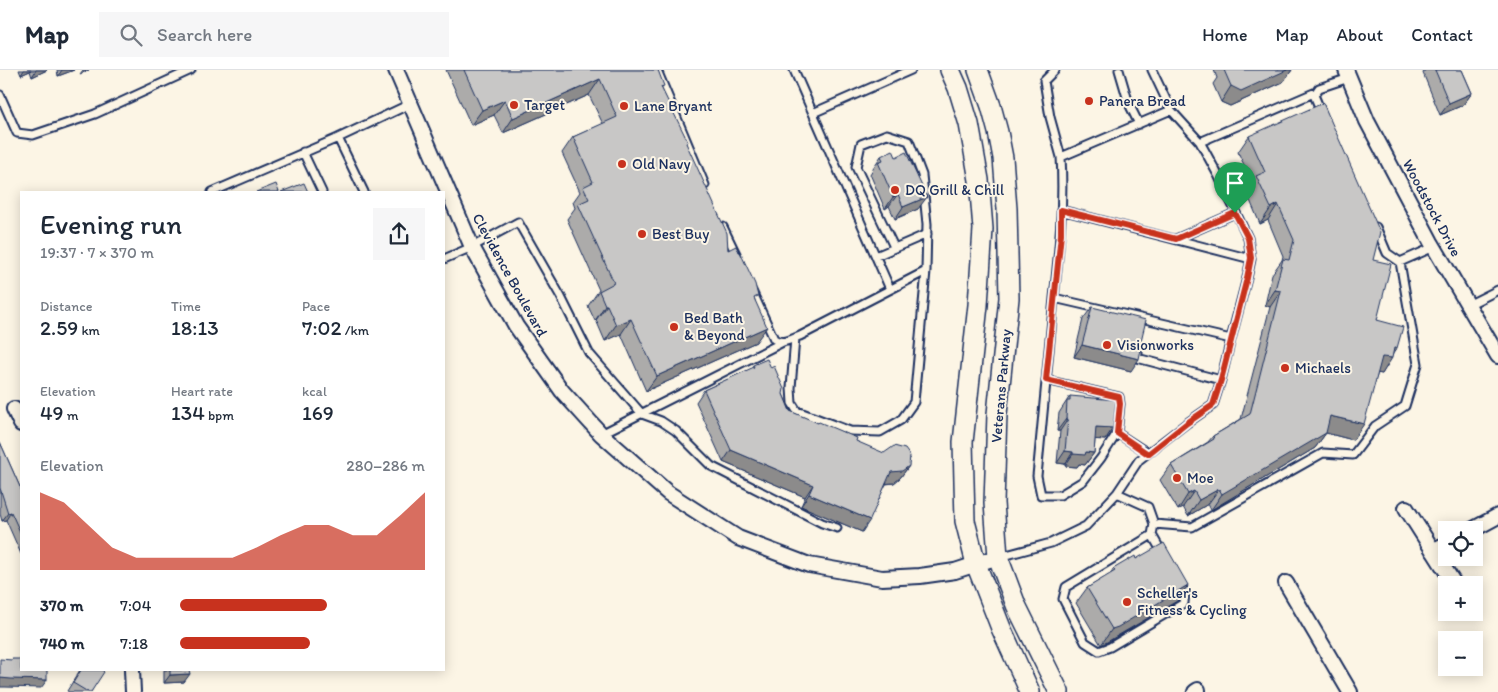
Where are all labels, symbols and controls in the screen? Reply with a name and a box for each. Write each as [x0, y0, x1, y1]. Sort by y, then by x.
search box [99, 12, 449, 57]
text: Map [25, 20, 69, 49]
icon: search [117, 21, 145, 49]
text: Search here [157, 23, 252, 46]
text: Home [1202, 24, 1248, 46]
text: Map [1276, 24, 1309, 46]
text: About [1337, 24, 1383, 46]
text: Contact [1411, 24, 1473, 46]
place label: Panera Bread [1099, 92, 1186, 110]
marker: Panera Bread [1083, 95, 1095, 107]
place label: Target [524, 96, 565, 114]
place label: Lane Bryant [634, 97, 713, 115]
marker: Target [508, 99, 520, 111]
marker: Lane Bryant [618, 100, 630, 112]
place label: Old Navy [632, 155, 690, 173]
street label: Woodstock Drive [1399, 156, 1465, 260]
marker: Old Navy [616, 158, 628, 170]
pin [1214, 162, 1256, 213]
icon: arrive [1221, 169, 1249, 197]
place label: DQ Grill & Chill [905, 181, 1005, 199]
marker: DQ Grill & Chill [889, 184, 901, 196]
text: Evening run [40, 207, 182, 241]
button: share [373, 208, 425, 260]
street label: Clevidence Boulevard [469, 210, 551, 340]
place label: Best Buy [652, 225, 709, 243]
marker: Best Buy [636, 228, 648, 240]
text: 19:37 · 7 × 370 m [40, 243, 154, 262]
text: Distance [40, 298, 92, 315]
text: Time [171, 298, 201, 315]
text: Pace [302, 298, 330, 315]
place label: Bed Bath & Beyond [684, 309, 745, 344]
text: 2.59 [40, 315, 78, 340]
text: 18:13 [171, 315, 219, 340]
text: 7:02 [302, 315, 342, 340]
marker: Bed Bath & Beyond [668, 321, 680, 333]
text: km [78, 322, 100, 339]
text: /km [342, 322, 369, 339]
street label: Veterans Parkway [987, 328, 1015, 444]
place label: Visionworks [1117, 336, 1194, 354]
marker: Visionworks [1101, 339, 1113, 351]
place label: Michaels [1295, 359, 1351, 377]
marker: Michaels [1279, 362, 1291, 374]
text: Elevation [40, 383, 96, 400]
text: Heart rate [171, 383, 233, 400]
text: kcal [302, 383, 327, 400]
text: 49 [40, 400, 64, 425]
text: 134 [171, 400, 205, 425]
text: 169 [302, 400, 334, 425]
text: m [64, 407, 79, 424]
text: bpm [205, 407, 234, 424]
text: Elevation [40, 456, 104, 475]
text: 280–286 m [346, 456, 425, 475]
place label: Moe [1187, 469, 1214, 487]
marker: Moe [1171, 472, 1183, 484]
map controls [1438, 521, 1483, 676]
button: locate [1438, 521, 1483, 566]
button: + [1438, 576, 1483, 621]
place label: Scheller's Fitness & Cycling [1137, 584, 1247, 619]
text: 370 m [40, 596, 84, 615]
text: 7:04 [120, 596, 151, 615]
marker: Scheller's Fitness & Cycling [1121, 596, 1133, 608]
button: − [1438, 631, 1483, 676]
text: 740 m [40, 634, 84, 653]
text: 7:18 [120, 634, 148, 653]

